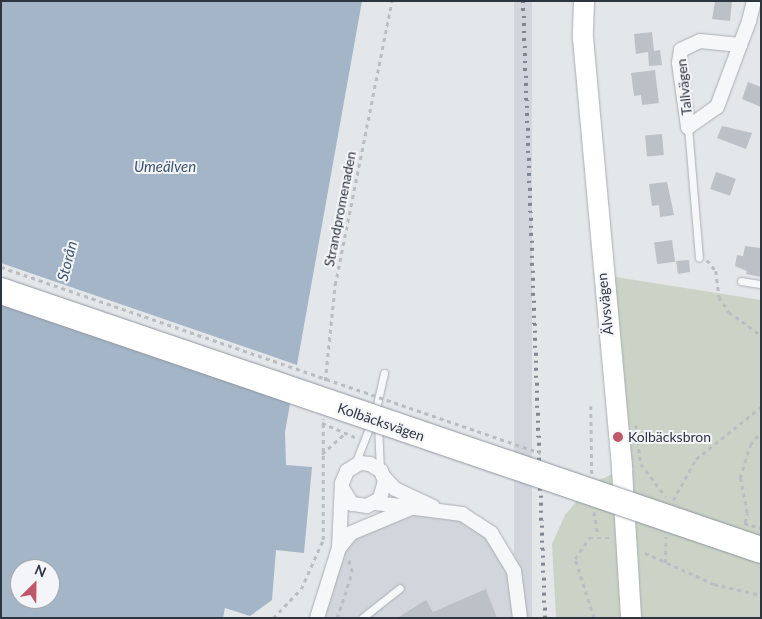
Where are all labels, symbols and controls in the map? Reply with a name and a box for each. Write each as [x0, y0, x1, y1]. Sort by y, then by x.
street label: Tallvägen [673, 58, 695, 116]
street label: Strandpromenaden [321, 150, 359, 268]
water label: Umeälven [134, 158, 196, 176]
water label: Storån [53, 239, 81, 283]
street label: Älvsvägen [593, 272, 617, 336]
street label: Kolbäcksvägen [335, 399, 427, 445]
place label: Kolbäcksbron [628, 429, 711, 445]
marker: Kolbäcksbron [612, 431, 624, 443]
north arrow [10, 559, 60, 609]
text: N [32, 561, 49, 581]

